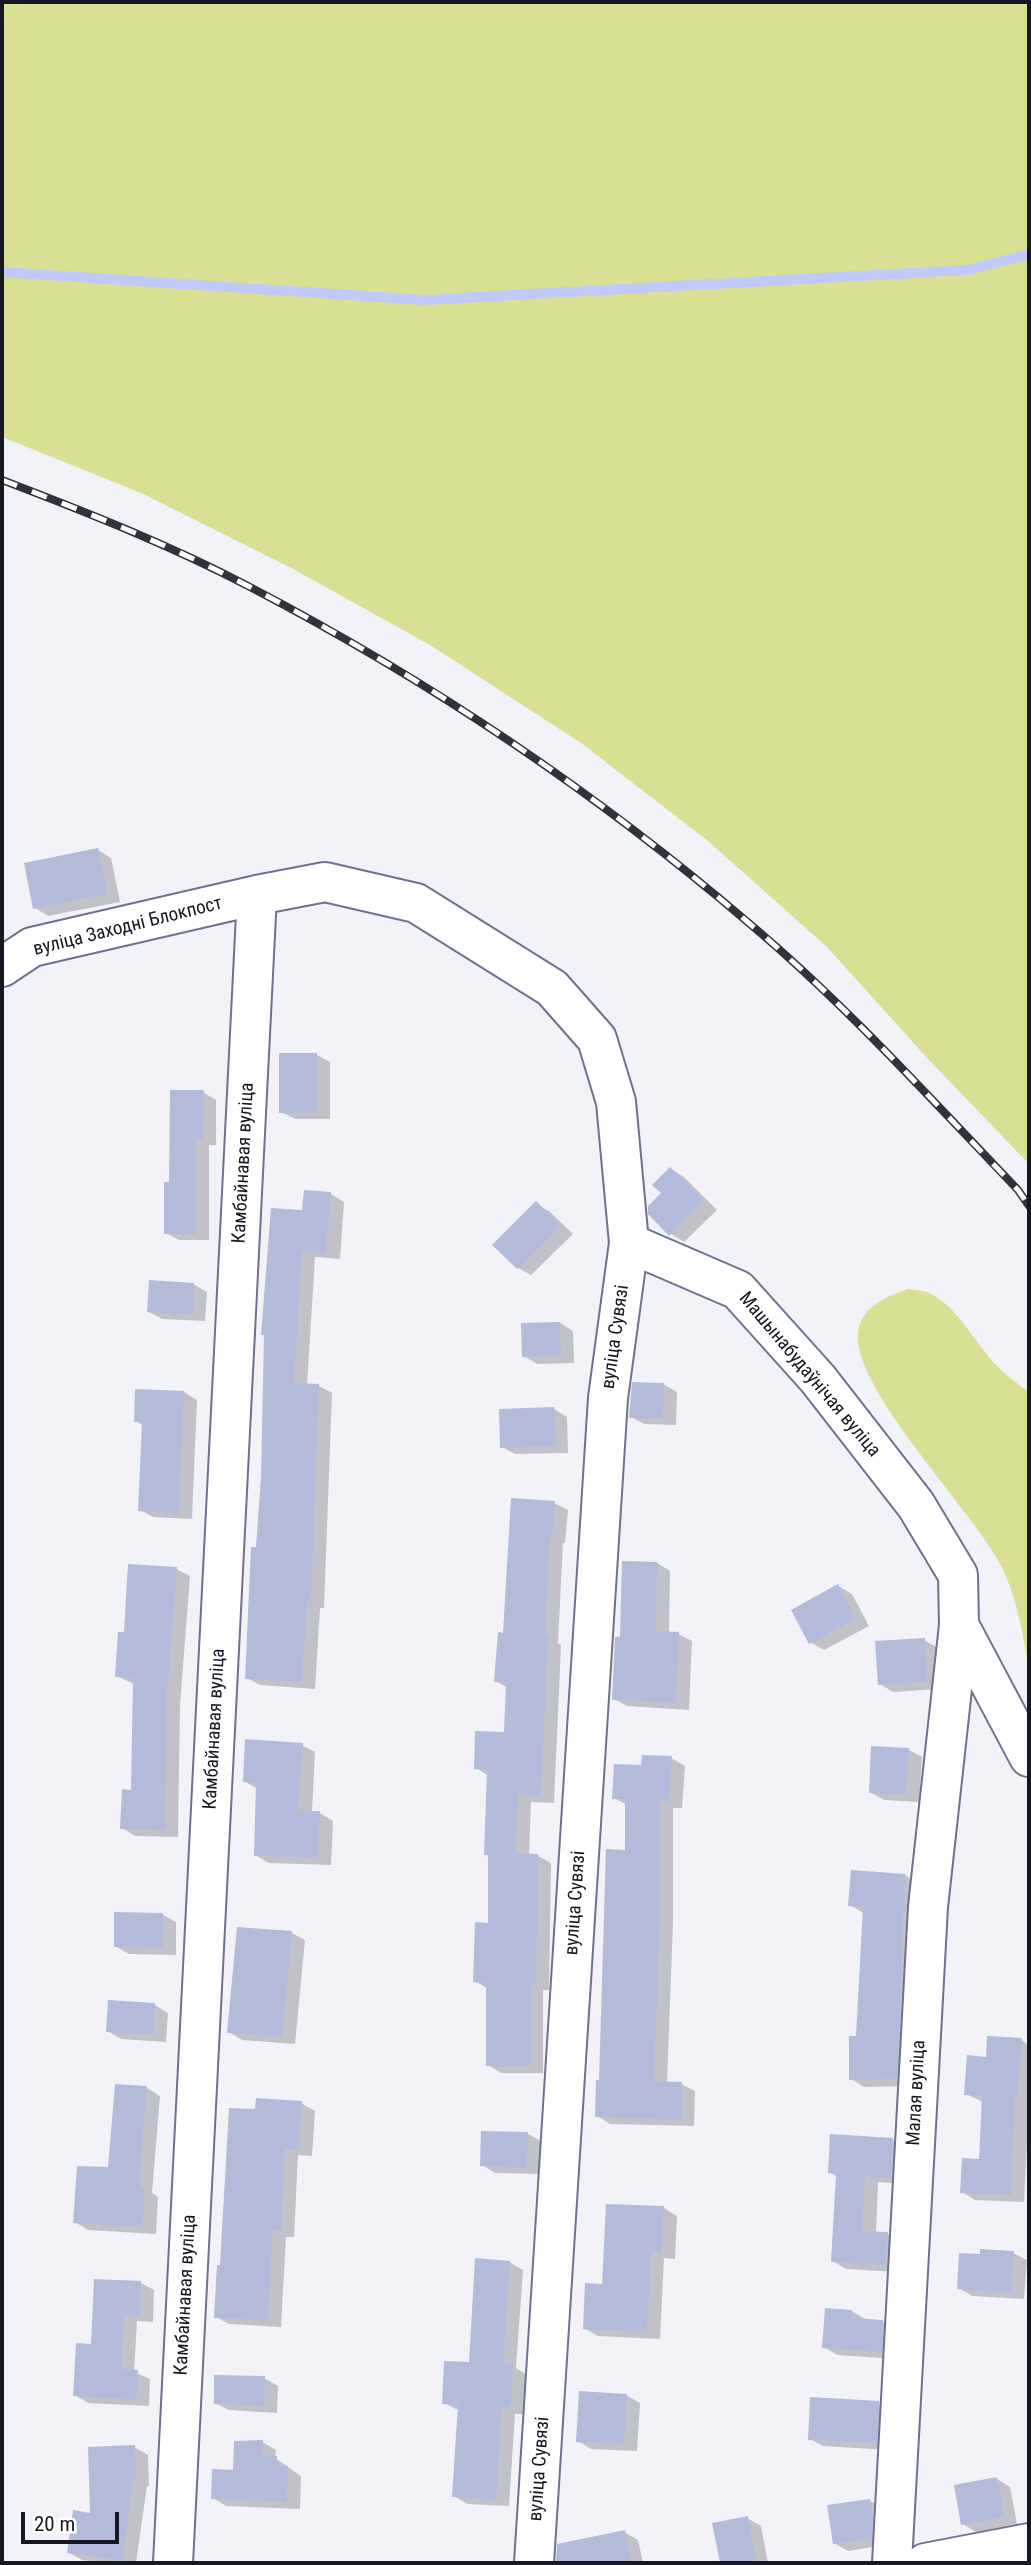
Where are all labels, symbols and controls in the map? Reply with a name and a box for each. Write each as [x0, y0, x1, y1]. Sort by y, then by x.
street label: вуліца Заходні Блокпост [31, 892, 225, 962]
street label: Камбайнавая вуліца [228, 1082, 260, 1244]
street label: вуліца Сувязі [597, 1284, 635, 1390]
street label: Машынабудаўнічая вуліца [733, 1288, 885, 1462]
street label: Камбайнавая вуліца [199, 1648, 231, 1810]
street label: вуліца Сувязі [561, 1850, 591, 1956]
street label: Малая вуліца [903, 2040, 931, 2146]
street label: Камбайнавая вуліца [170, 2214, 202, 2376]
street label: вуліца Сувязі [525, 2416, 555, 2522]
scale bar [24, 2498, 122, 2542]
text: 20 m [34, 2512, 75, 2536]

